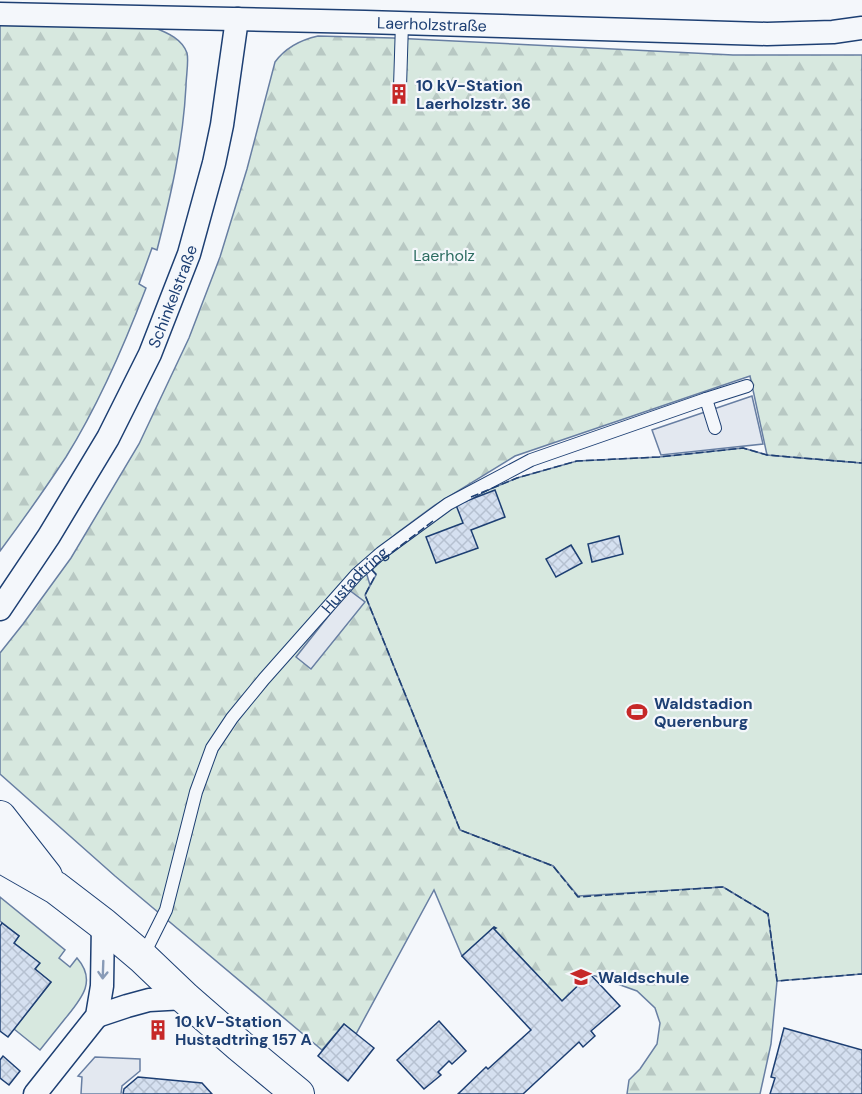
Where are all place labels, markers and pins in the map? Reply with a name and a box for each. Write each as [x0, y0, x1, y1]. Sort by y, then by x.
place label: 10 kV-Station Laerholzstr. 36 [416, 75, 531, 114]
building icon: 10 kV-Station Laerholzstr. 36 [387, 82, 411, 106]
place label: Waldstadion Querenburg [654, 693, 753, 732]
sports icon: Waldstadion Querenburg [625, 700, 649, 724]
school or university icon: Waldschule [569, 965, 593, 989]
place label: Waldschule [598, 967, 689, 988]
place label: 10 kV-Station Hustadtring 157 A [175, 1011, 312, 1050]
building icon: 10 kV-Station Hustadtring 157 A [146, 1018, 170, 1042]

